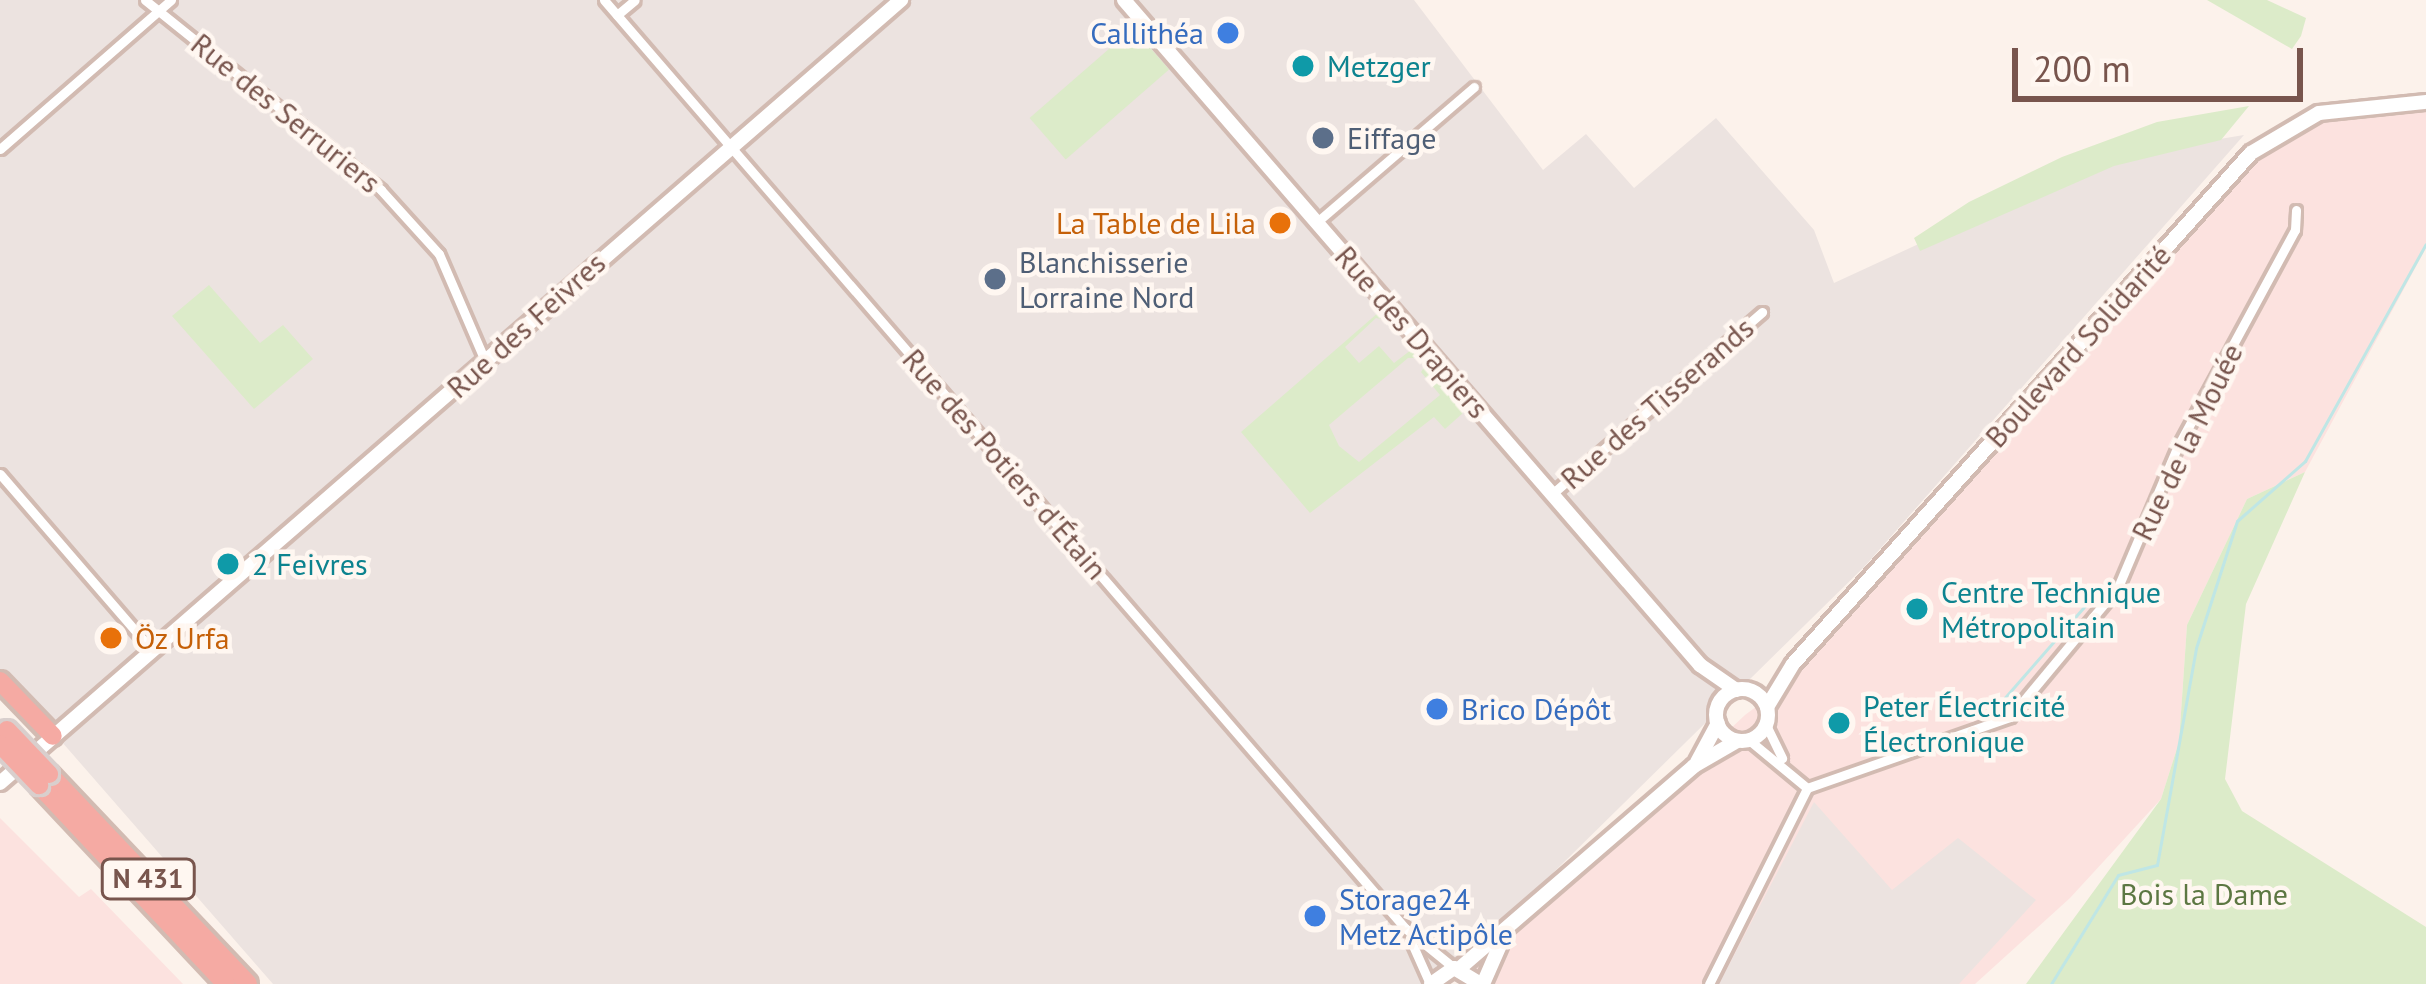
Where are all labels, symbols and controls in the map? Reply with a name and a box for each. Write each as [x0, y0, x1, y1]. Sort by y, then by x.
place label: Callithéa [1090, 15, 1204, 51]
marker: Callithéa [1215, 20, 1241, 46]
scale bar [2018, 24, 2309, 98]
street label: Rue des Serruriers [184, 26, 388, 200]
text: 200 m [2033, 45, 2131, 92]
place label: Metzger [1327, 48, 1431, 84]
marker: Metzger [1290, 53, 1316, 79]
place label: Eiffage [1347, 120, 1436, 156]
marker: Eiffage [1310, 125, 1336, 151]
place label: La Table de Lila [1055, 205, 1256, 241]
marker: La Table de Lila [1267, 210, 1293, 236]
street label: Boulevard Solidarité [1978, 237, 2178, 455]
street label: Rue des Drapiers [1328, 239, 1496, 425]
place label: Blanchisserie Lorraine Nord [1019, 244, 1194, 314]
street label: Rue des Feivres [440, 245, 612, 405]
marker: Blanchisserie Lorraine Nord [982, 266, 1008, 292]
street label: Rue des Tisserands [1553, 309, 1761, 497]
street label: Rue de la Mouée [2124, 338, 2250, 546]
street label: Rue des Potiers d'Étain [895, 342, 1115, 586]
place label: 2 Feivres [252, 546, 368, 582]
marker: 2 Feivres [215, 551, 241, 577]
place label: Centre Technique Métropolitain [1941, 574, 2162, 644]
marker: Centre Technique Métropolitain [1904, 596, 1930, 622]
place label: Öz Urfa [135, 620, 230, 656]
marker: Öz Urfa [98, 625, 124, 651]
place label: Peter Électricité Électronique [1863, 688, 2066, 758]
place label: Brico Dépôt [1461, 691, 1611, 727]
marker: Brico Dépôt [1424, 696, 1450, 722]
marker: Peter Électricité Électronique [1826, 710, 1852, 736]
road number: N 431 [100, 858, 196, 900]
park label: Bois la Dame [2120, 876, 2288, 912]
place label: Storage24 Metz Actipôle [1339, 881, 1515, 952]
marker: Storage24 Metz Actipôle [1302, 903, 1328, 929]

